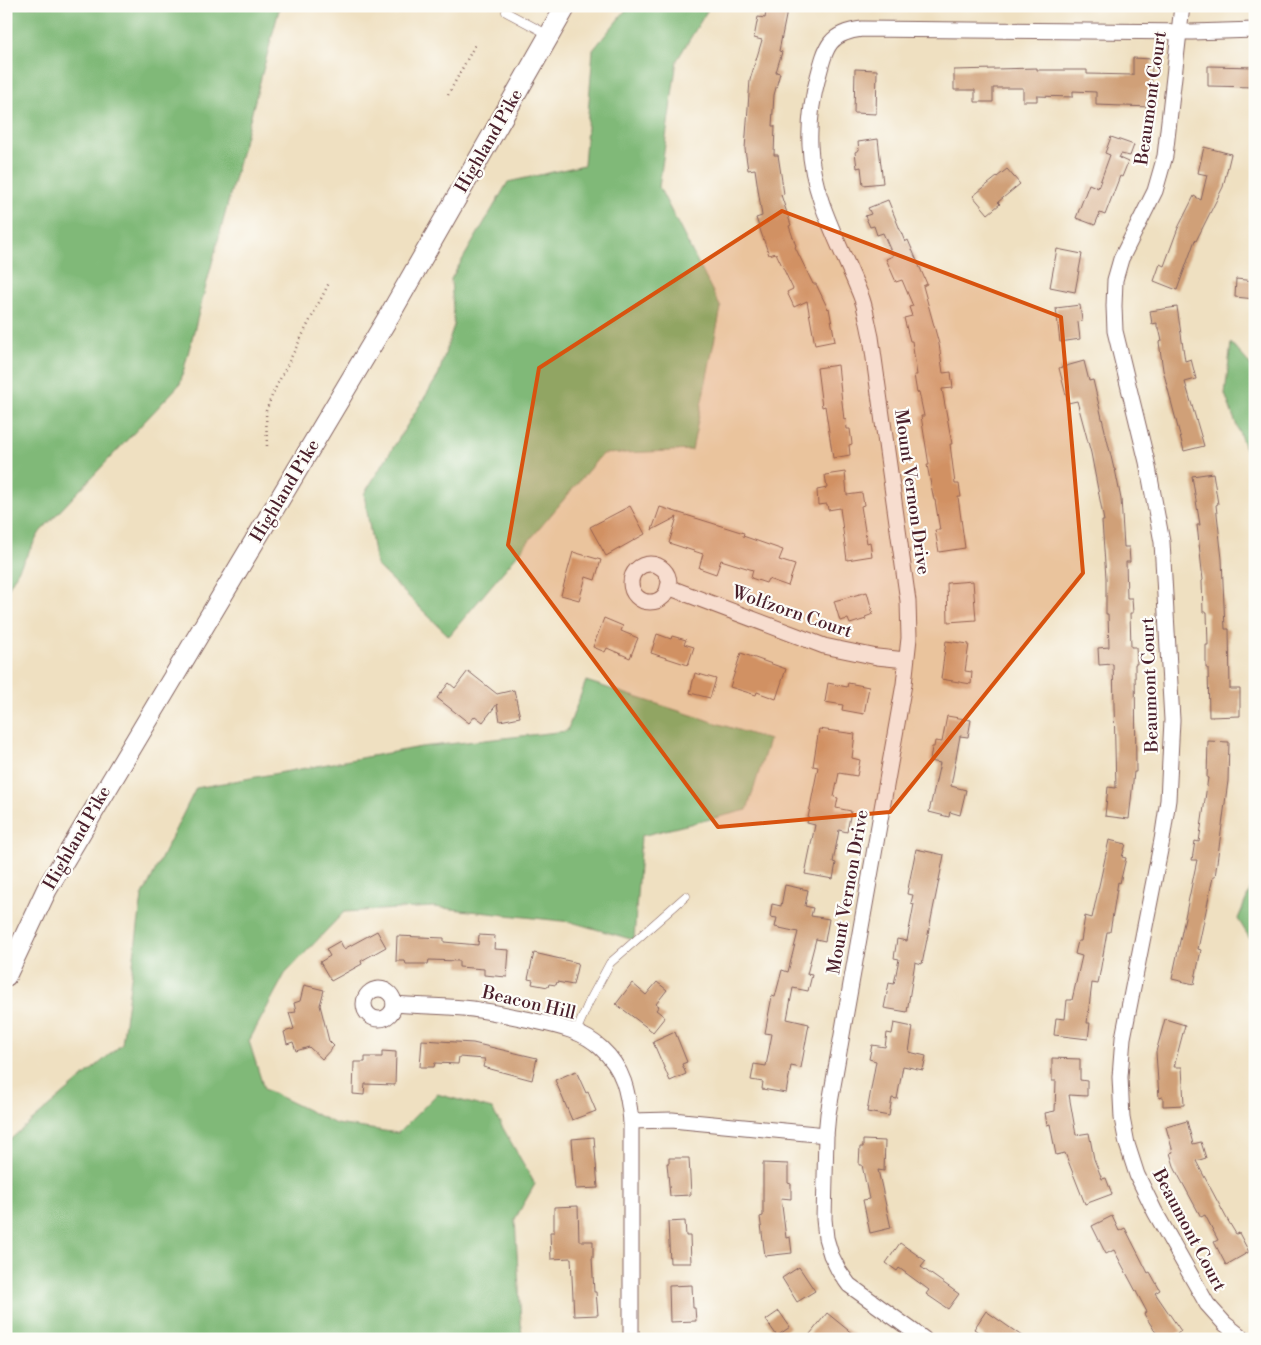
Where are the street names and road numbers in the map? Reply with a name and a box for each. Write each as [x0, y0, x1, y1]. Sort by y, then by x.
street label: Beaumont Court [1130, 29, 1172, 168]
street label: Highland Pike [450, 85, 528, 197]
street label: Mount Vernon Drive [889, 408, 935, 576]
street label: Highland Pike [245, 435, 325, 547]
street label: Wolfzorn Court [728, 580, 856, 644]
street label: Beaumont Court [1136, 616, 1164, 754]
street label: Highland Pike [38, 782, 116, 894]
street label: Mount Vernon Drive [822, 808, 874, 976]
street label: Beacon Hill [479, 981, 579, 1025]
street label: Beaumont Court [1147, 1164, 1231, 1296]

